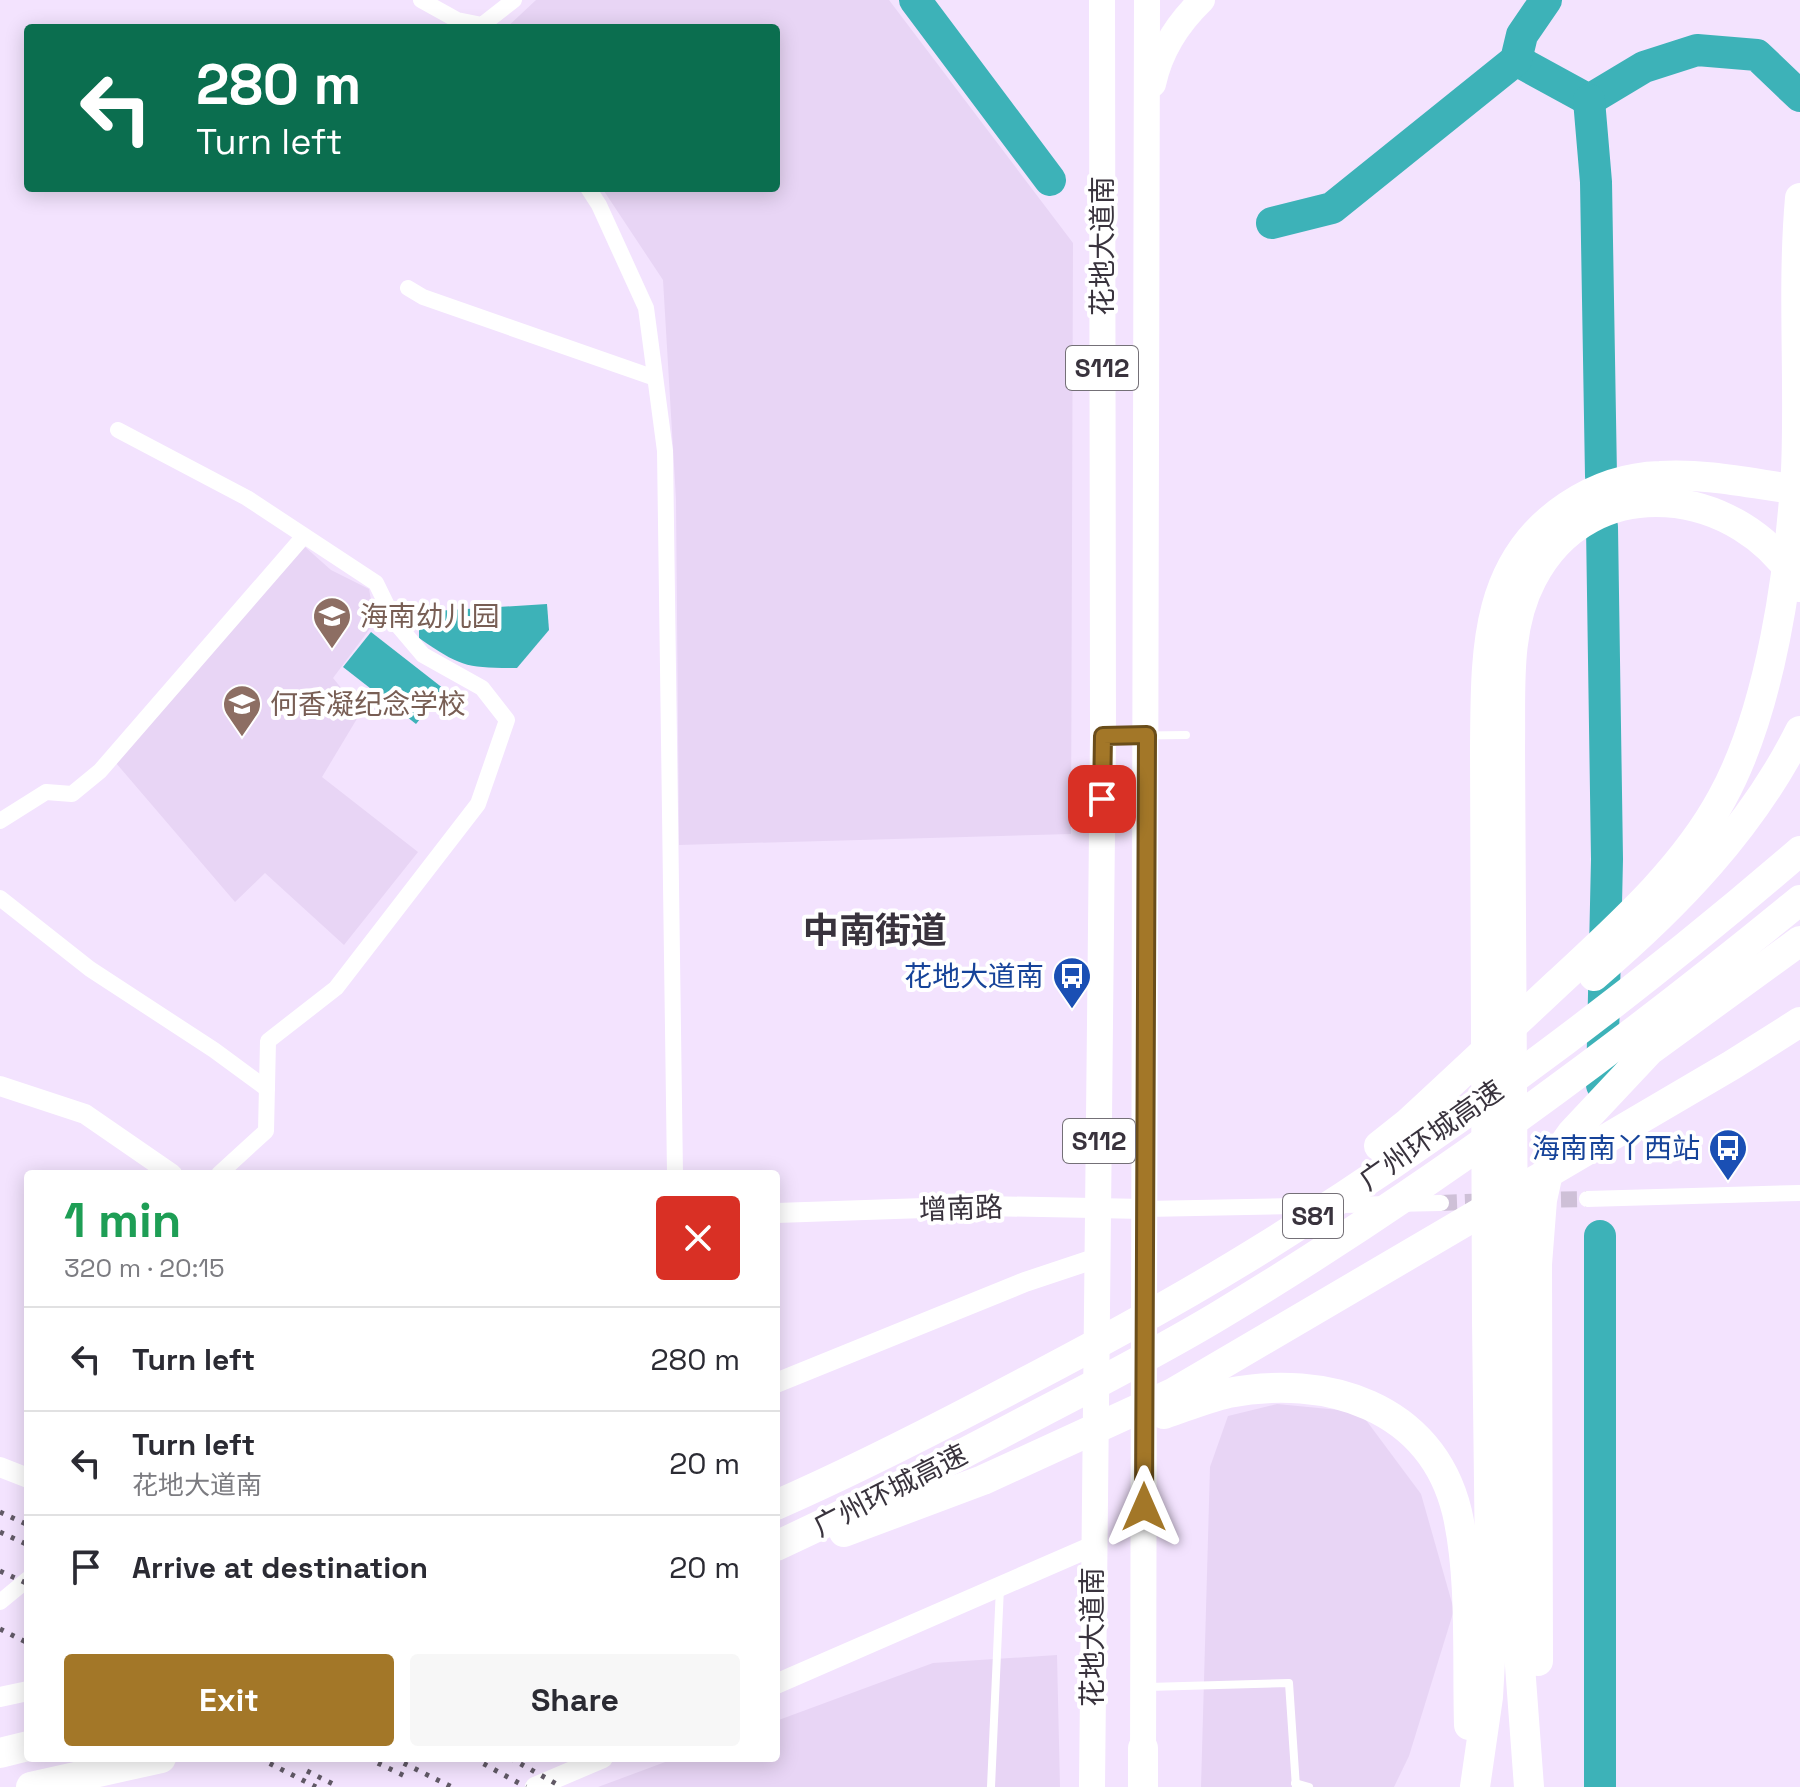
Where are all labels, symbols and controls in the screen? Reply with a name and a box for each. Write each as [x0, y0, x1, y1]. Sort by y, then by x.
text: 280 m [196, 49, 361, 120]
icon: left [64, 56, 168, 160]
text: Turn left [196, 119, 343, 165]
street label: 花地大道南 [1084, 176, 1120, 316]
road number: S112 [1066, 346, 1138, 390]
school or university icon: 海南幼儿园 [311, 595, 353, 650]
place label: 海南幼儿园 [360, 598, 500, 634]
school or university icon: 何香凝纪念学校 [221, 683, 263, 738]
place label: 何香凝纪念学校 [270, 686, 466, 722]
pin [1068, 765, 1136, 833]
icon: arrive [1080, 777, 1124, 821]
district label: 中南街道 [803, 908, 947, 954]
bus stop icon: 花地大道南 [1051, 955, 1093, 1010]
place label: 花地大道南 [904, 958, 1044, 994]
street label: 广州环城高速 [1352, 1072, 1510, 1198]
road number: S112 [1063, 1119, 1135, 1163]
bus stop icon: 海南南丫西站 [1707, 1127, 1749, 1182]
place label: 海南南丫西站 [1532, 1130, 1700, 1166]
street label: 增南路 [918, 1189, 1004, 1227]
text: 1 min [64, 1190, 181, 1251]
road number: S81 [1283, 1194, 1343, 1238]
button: close [656, 1196, 740, 1280]
text: 320 m · 20:15 [64, 1251, 225, 1285]
icon: left [64, 1337, 108, 1381]
text: Turn left [132, 1340, 255, 1379]
text: 280 m [650, 1340, 740, 1379]
text: Turn left [132, 1425, 255, 1464]
street label: 广州环城高速 [807, 1436, 973, 1544]
icon: left [64, 1441, 108, 1485]
text: 20 m [669, 1444, 740, 1483]
position arrow [1102, 1465, 1186, 1549]
text: 花地大道南 [132, 1468, 262, 1502]
icon: arrive [64, 1545, 108, 1589]
text: Arrive at destination [132, 1548, 428, 1587]
text: 20 m [669, 1548, 740, 1587]
street label: 花地大道南 [1074, 1567, 1110, 1707]
button: Exit [64, 1654, 394, 1746]
button: Share [410, 1654, 740, 1746]

